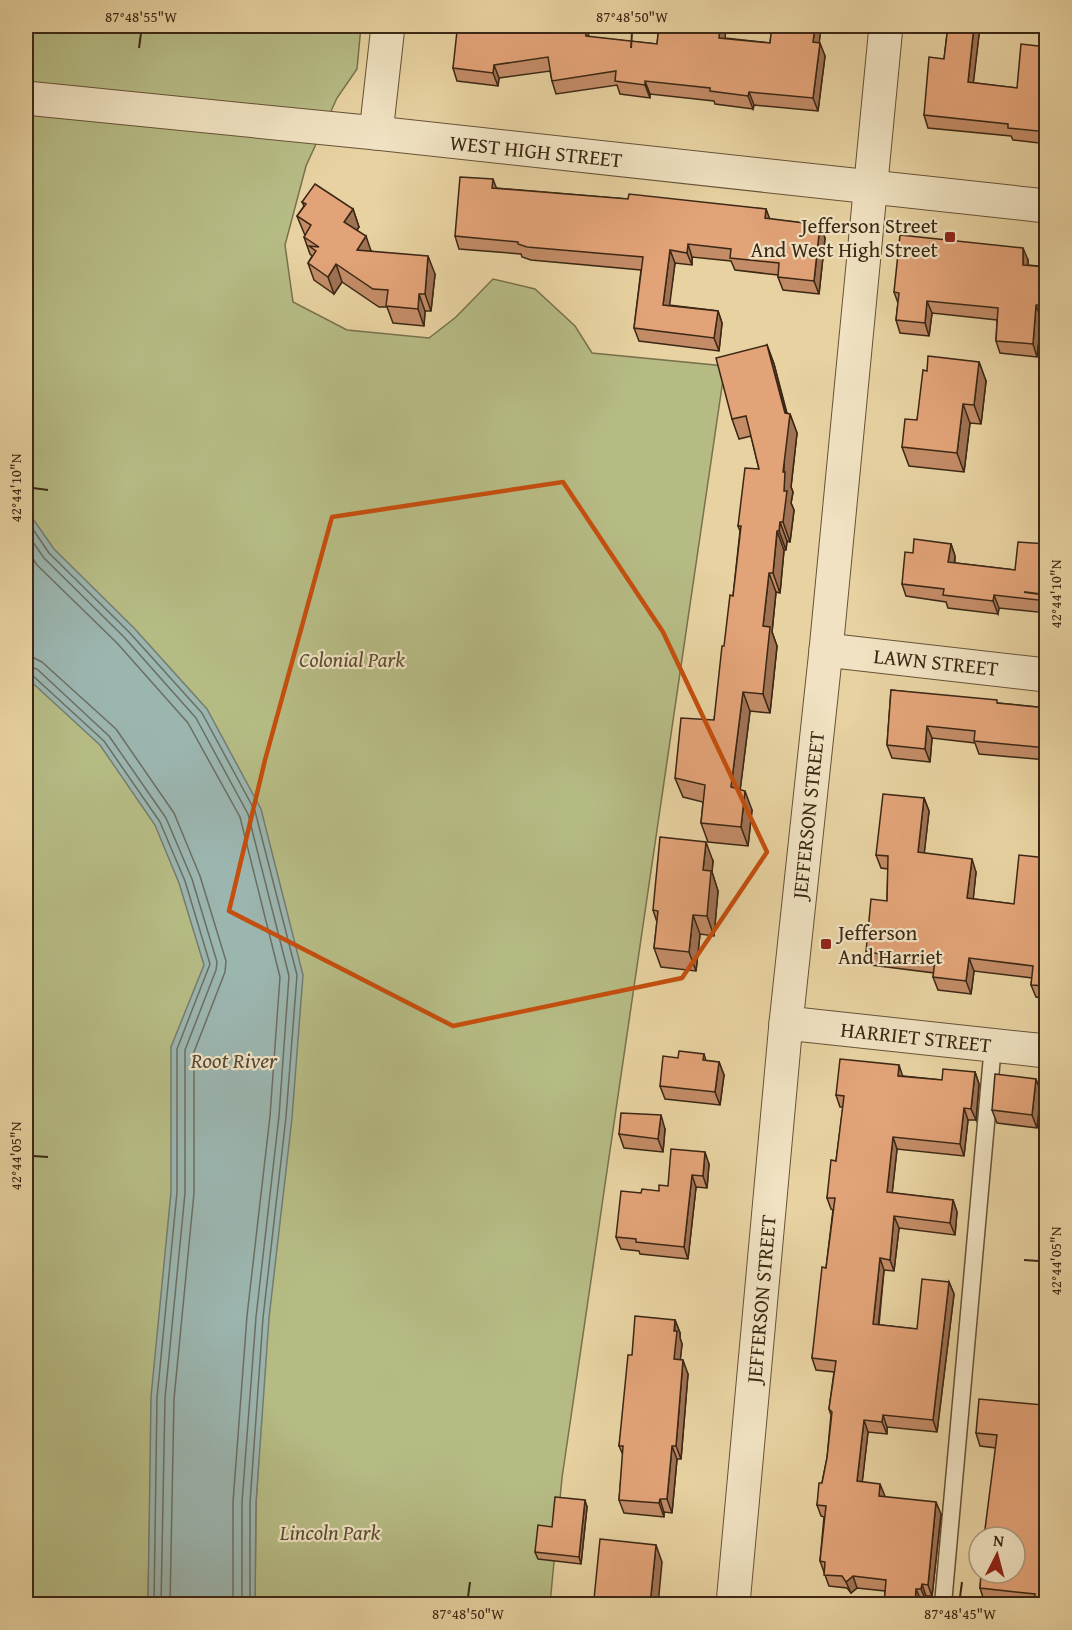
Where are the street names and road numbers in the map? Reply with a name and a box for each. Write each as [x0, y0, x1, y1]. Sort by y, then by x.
street label: WEST HIGH STREET [448, 127, 624, 176]
street label: LAWN STREET [872, 640, 1000, 684]
street label: JEFFERSON STREET [783, 729, 832, 904]
street label: HARRIET STREET [839, 1014, 993, 1060]
street label: JEFFERSON STREET [738, 1213, 784, 1387]

